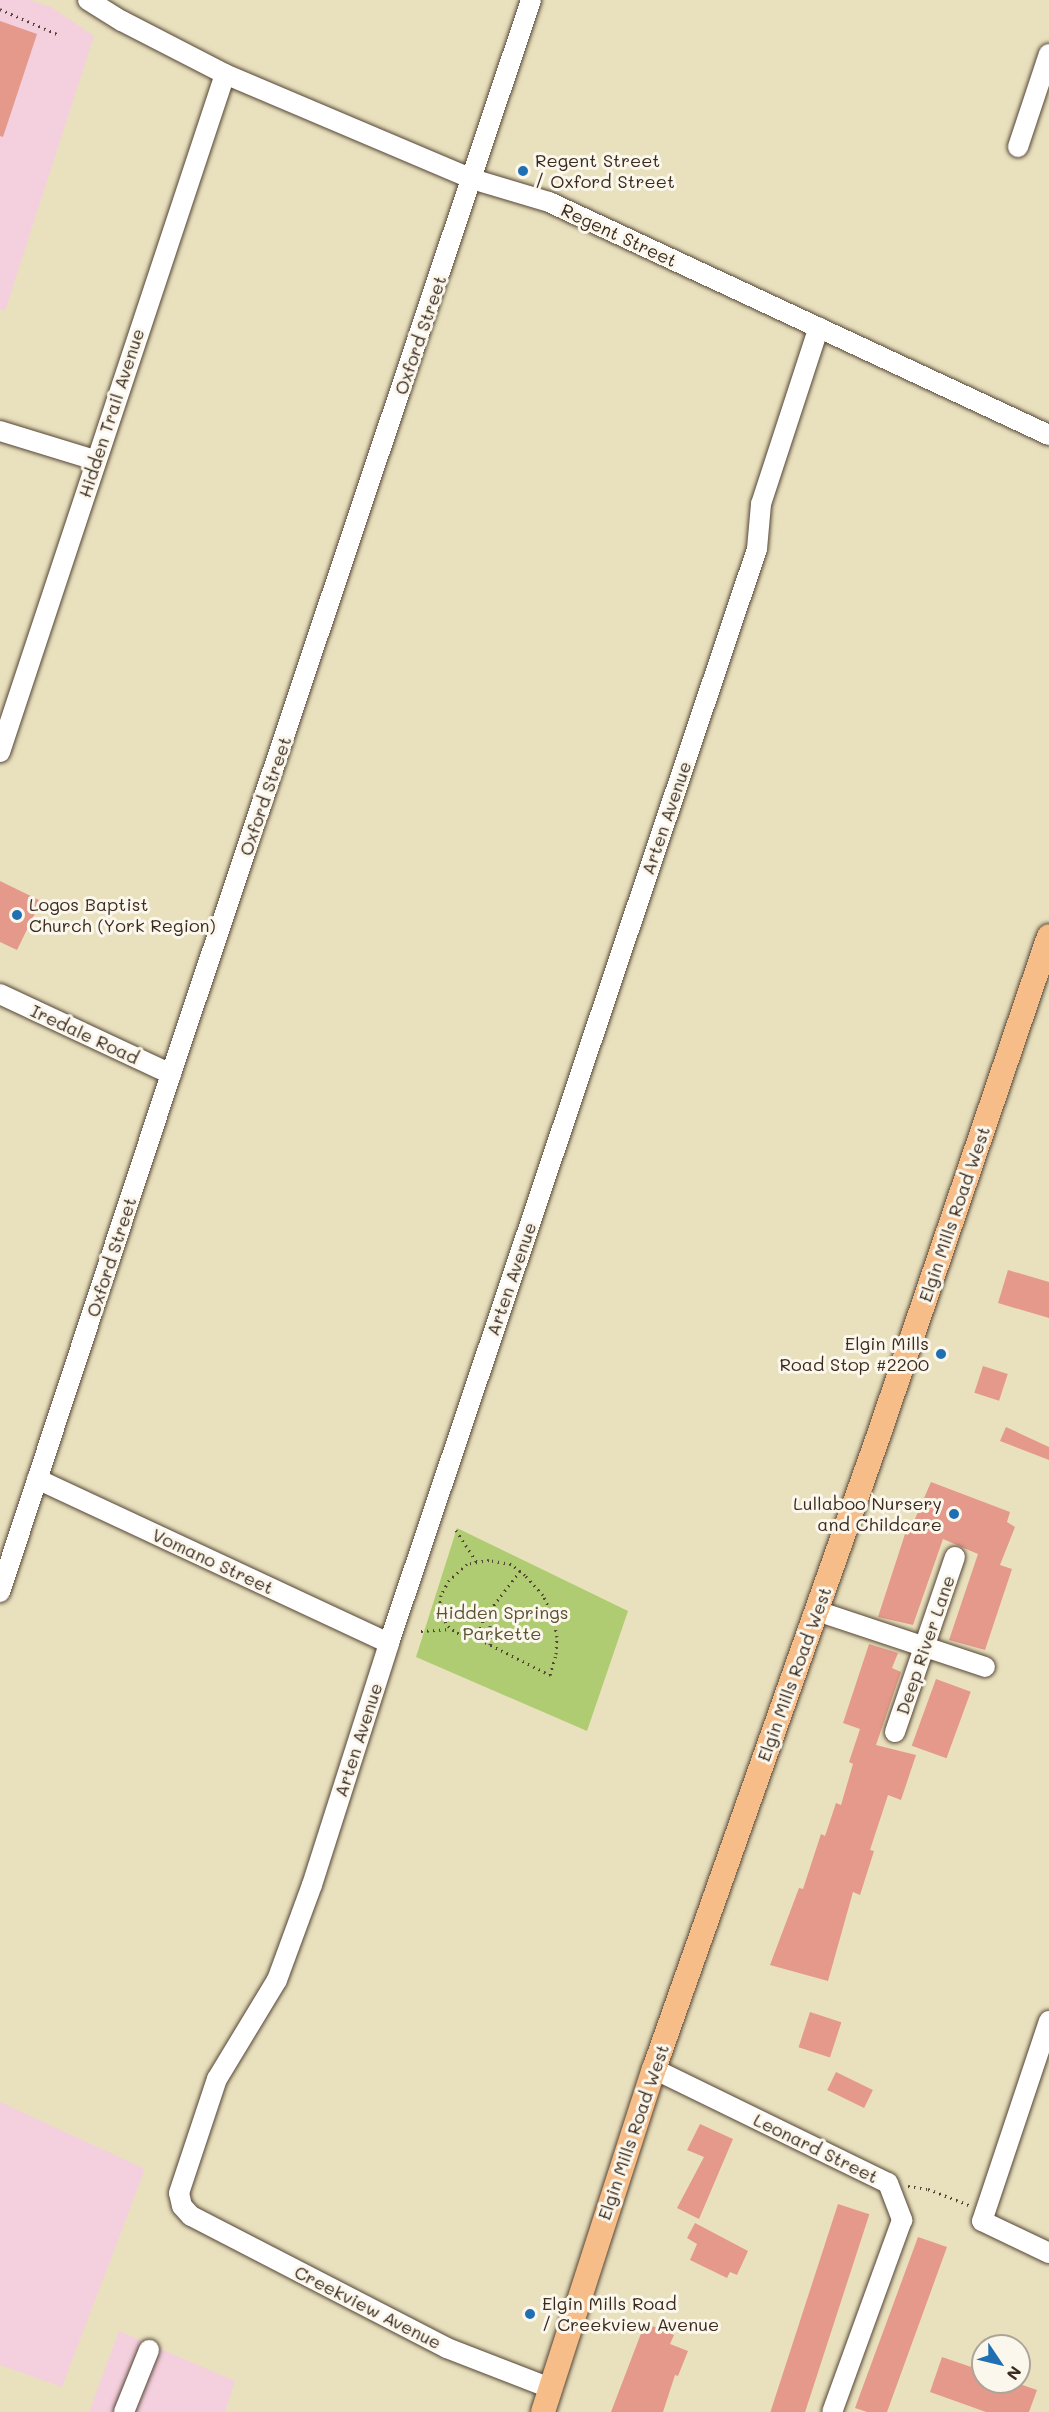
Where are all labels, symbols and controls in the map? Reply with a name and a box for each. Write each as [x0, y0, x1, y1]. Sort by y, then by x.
place label: Regent Street / Oxford Street [535, 150, 675, 192]
marker: Regent Street / Oxford Street [516, 164, 530, 178]
street label: Regent Street [558, 199, 680, 271]
street label: Oxford Street [390, 273, 450, 397]
street label: Hidden Trail Avenue [73, 326, 149, 500]
street label: Oxford Street [235, 734, 295, 858]
street label: Arten Avenue [636, 758, 696, 878]
place label: Logos Baptist Church (York Region) [29, 894, 216, 936]
marker: Logos Baptist Church (York Region) [10, 908, 24, 922]
street label: Iredale Road [27, 1000, 143, 1068]
street label: Elgin Mills Road West [914, 1123, 994, 1305]
street label: Oxford Street [81, 1194, 141, 1320]
street label: Arten Avenue [481, 1219, 541, 1339]
place label: Elgin Mills Road Stop #2200 [779, 1333, 929, 1376]
marker: Elgin Mills Road Stop #2200 [934, 1347, 948, 1361]
place label: Lullaboo Nursery and Childcare [793, 1493, 942, 1536]
marker: Lullaboo Nursery and Childcare [947, 1507, 961, 1521]
street label: Vomano Street [149, 1523, 277, 1599]
street label: Deep River Lane [891, 1573, 959, 1717]
street label: Elgin Mills Road West [752, 1584, 836, 1764]
park label: Hidden Springs Parkette [436, 1602, 568, 1644]
street label: Arten Avenue [329, 1680, 387, 1800]
street label: Elgin Mills Road West [593, 2041, 673, 2223]
street label: Leonard Street [750, 2108, 882, 2188]
street label: Creekview Avenue [291, 2261, 445, 2353]
place label: Elgin Mills Road / Creekview Avenue [542, 2293, 719, 2336]
marker: Elgin Mills Road / Creekview Avenue [523, 2307, 537, 2321]
north arrow [971, 2334, 1031, 2394]
text: N [1002, 2362, 1027, 2384]

